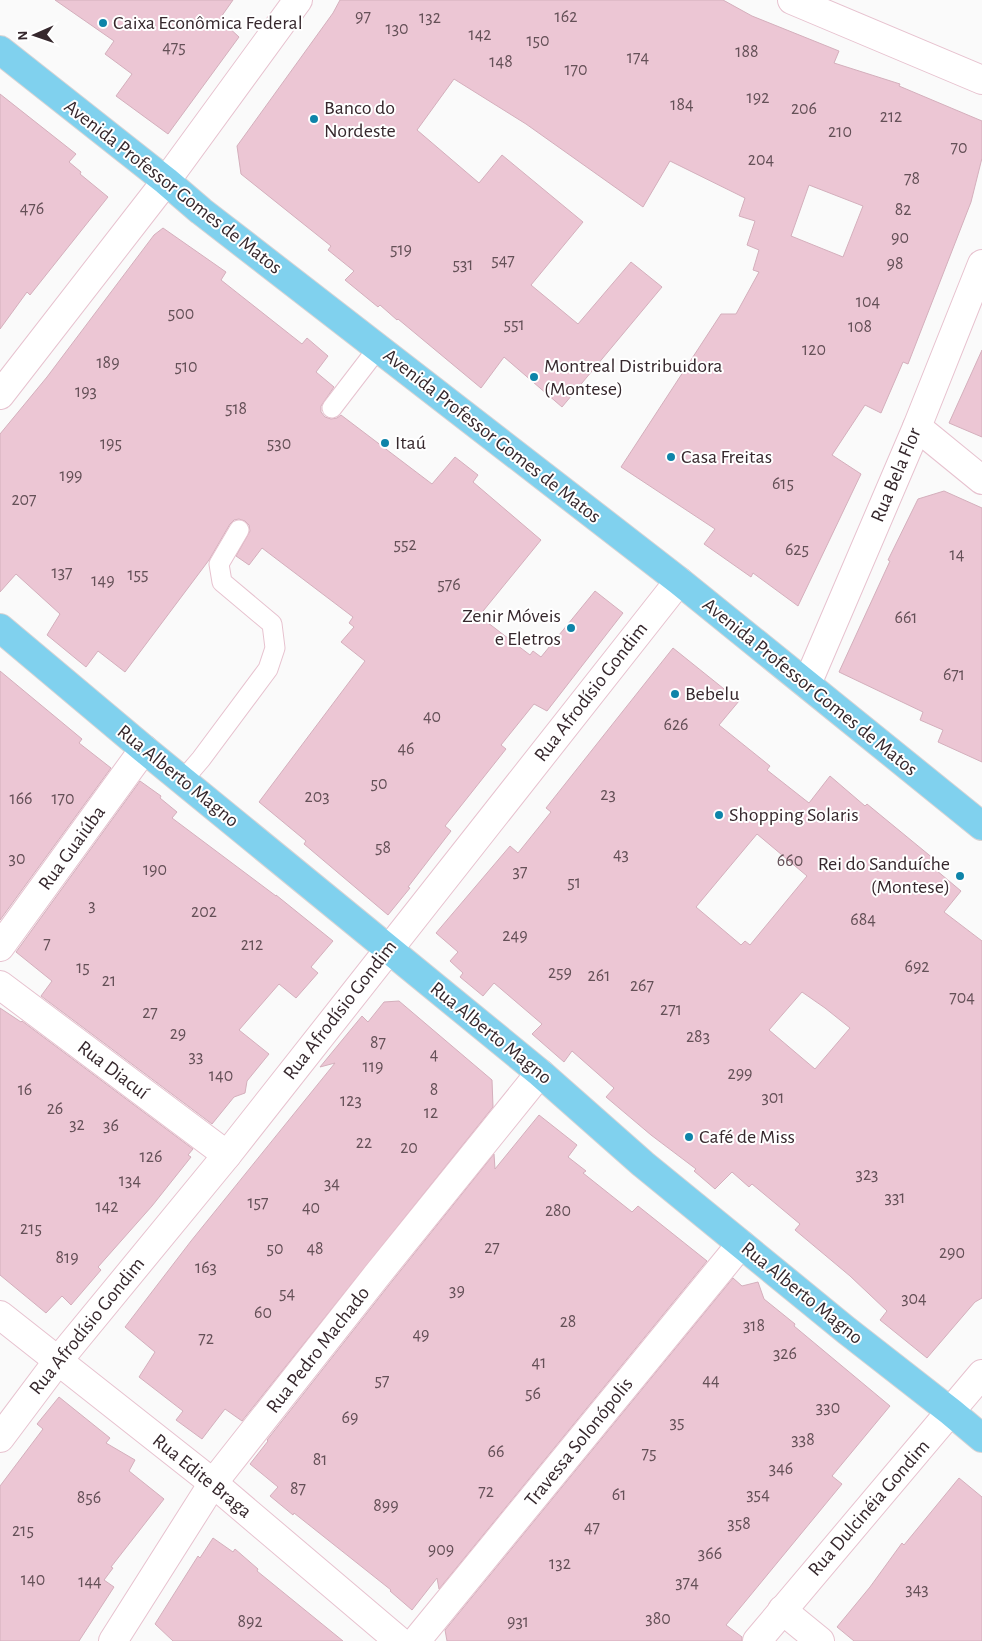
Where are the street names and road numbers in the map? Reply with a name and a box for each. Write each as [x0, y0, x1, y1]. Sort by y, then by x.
street label: Avenida Professor Gomes de Matos [61, 96, 285, 278]
street label: Avenida Professor Gomes de Matos [380, 345, 604, 527]
street label: Rua Bela Flor [867, 424, 925, 525]
street label: Avenida Professor Gomes de Matos [699, 594, 921, 780]
street label: Rua Afrodísio Gondim [531, 619, 651, 765]
street label: Rua Alberto Magno [113, 721, 243, 831]
street label: Rua Guaiúba [35, 802, 109, 894]
street label: Rua Afrodísio Gondim [280, 937, 400, 1083]
street label: Rua Alberto Magno [426, 978, 556, 1088]
street label: Rua Diacuí [74, 1037, 152, 1103]
street label: Rua Alberto Magno [737, 1238, 867, 1348]
street label: Rua Afrodísio Gondim [26, 1253, 148, 1399]
street label: Rua Pedro Machado [263, 1283, 373, 1417]
street label: Travessa Solonópolis [521, 1374, 637, 1510]
street label: Rua Edite Braga [149, 1430, 255, 1522]
street label: Rua Dulcinéia Gondim [804, 1436, 934, 1580]

